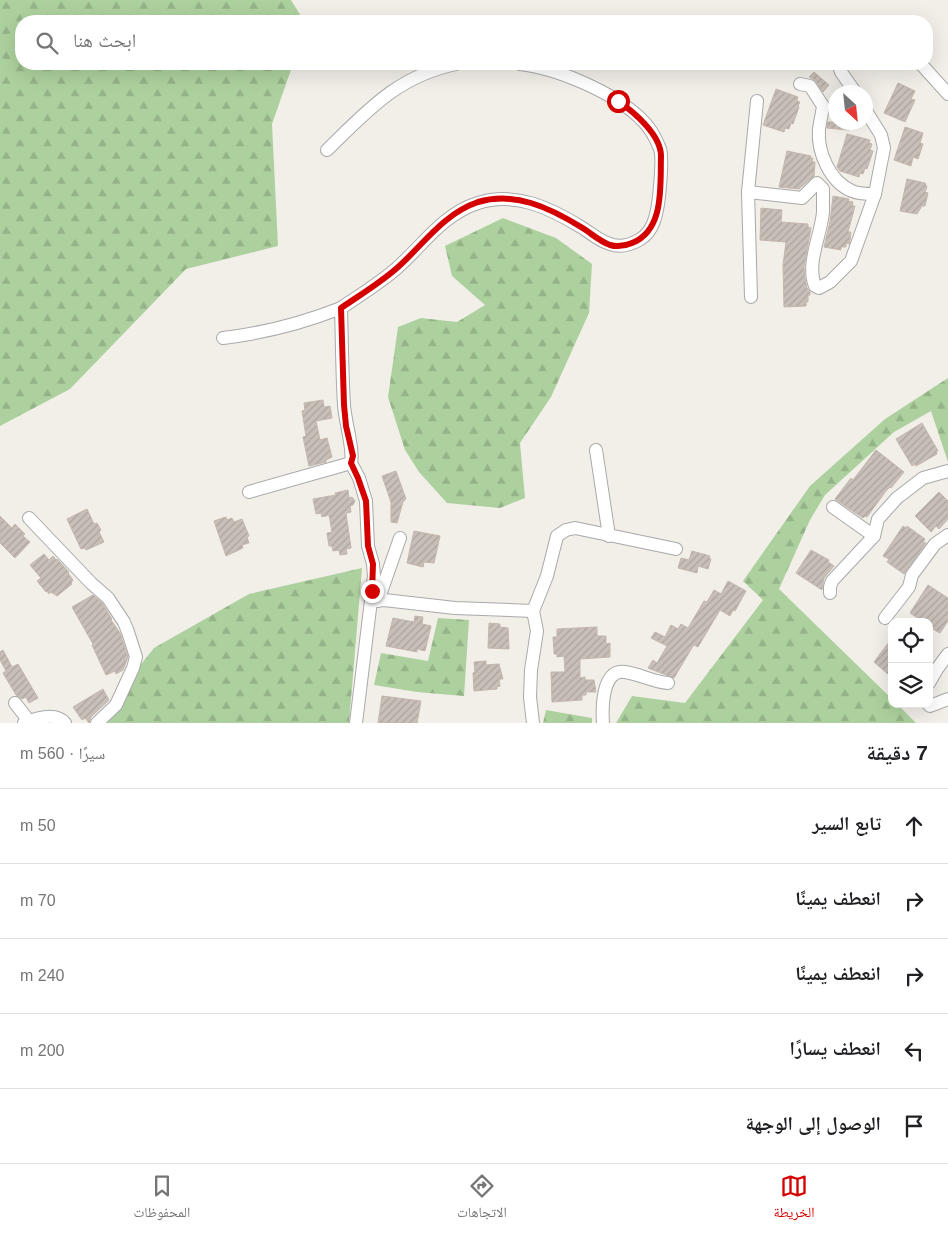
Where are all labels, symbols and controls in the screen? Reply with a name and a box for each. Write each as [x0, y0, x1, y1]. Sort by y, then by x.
search box [15, 15, 933, 70]
icon: search [33, 29, 61, 57]
text: ابحث هنا [73, 30, 136, 51]
north arrow [828, 85, 873, 130]
route start [607, 90, 630, 113]
route end [361, 580, 384, 603]
map controls [888, 618, 933, 708]
button: locate [888, 618, 933, 663]
button: layers [888, 663, 933, 708]
text: 7 دقيقة [866, 741, 928, 764]
text: سيرًا · 560 m [20, 745, 105, 762]
icon: ahead [900, 812, 928, 840]
text: تابع السير [812, 813, 881, 834]
text: 50 m [20, 817, 56, 834]
icon: right [900, 887, 928, 915]
text: انعطف يمينًا [795, 888, 881, 909]
text: 70 m [20, 892, 56, 909]
icon: right [900, 962, 928, 990]
text: انعطف يمينًا [795, 963, 881, 984]
text: 240 m [20, 967, 64, 984]
icon: left [900, 1037, 928, 1065]
text: انعطف يسارًا [790, 1038, 881, 1059]
text: 200 m [20, 1042, 64, 1059]
icon: arrive [900, 1112, 928, 1140]
text: الوصول إلى الوجهة [745, 1113, 881, 1134]
tab: المحفوظات [133, 1172, 190, 1226]
tab: الاتجاهات [457, 1172, 507, 1226]
tab: الخريطة [773, 1172, 815, 1226]

